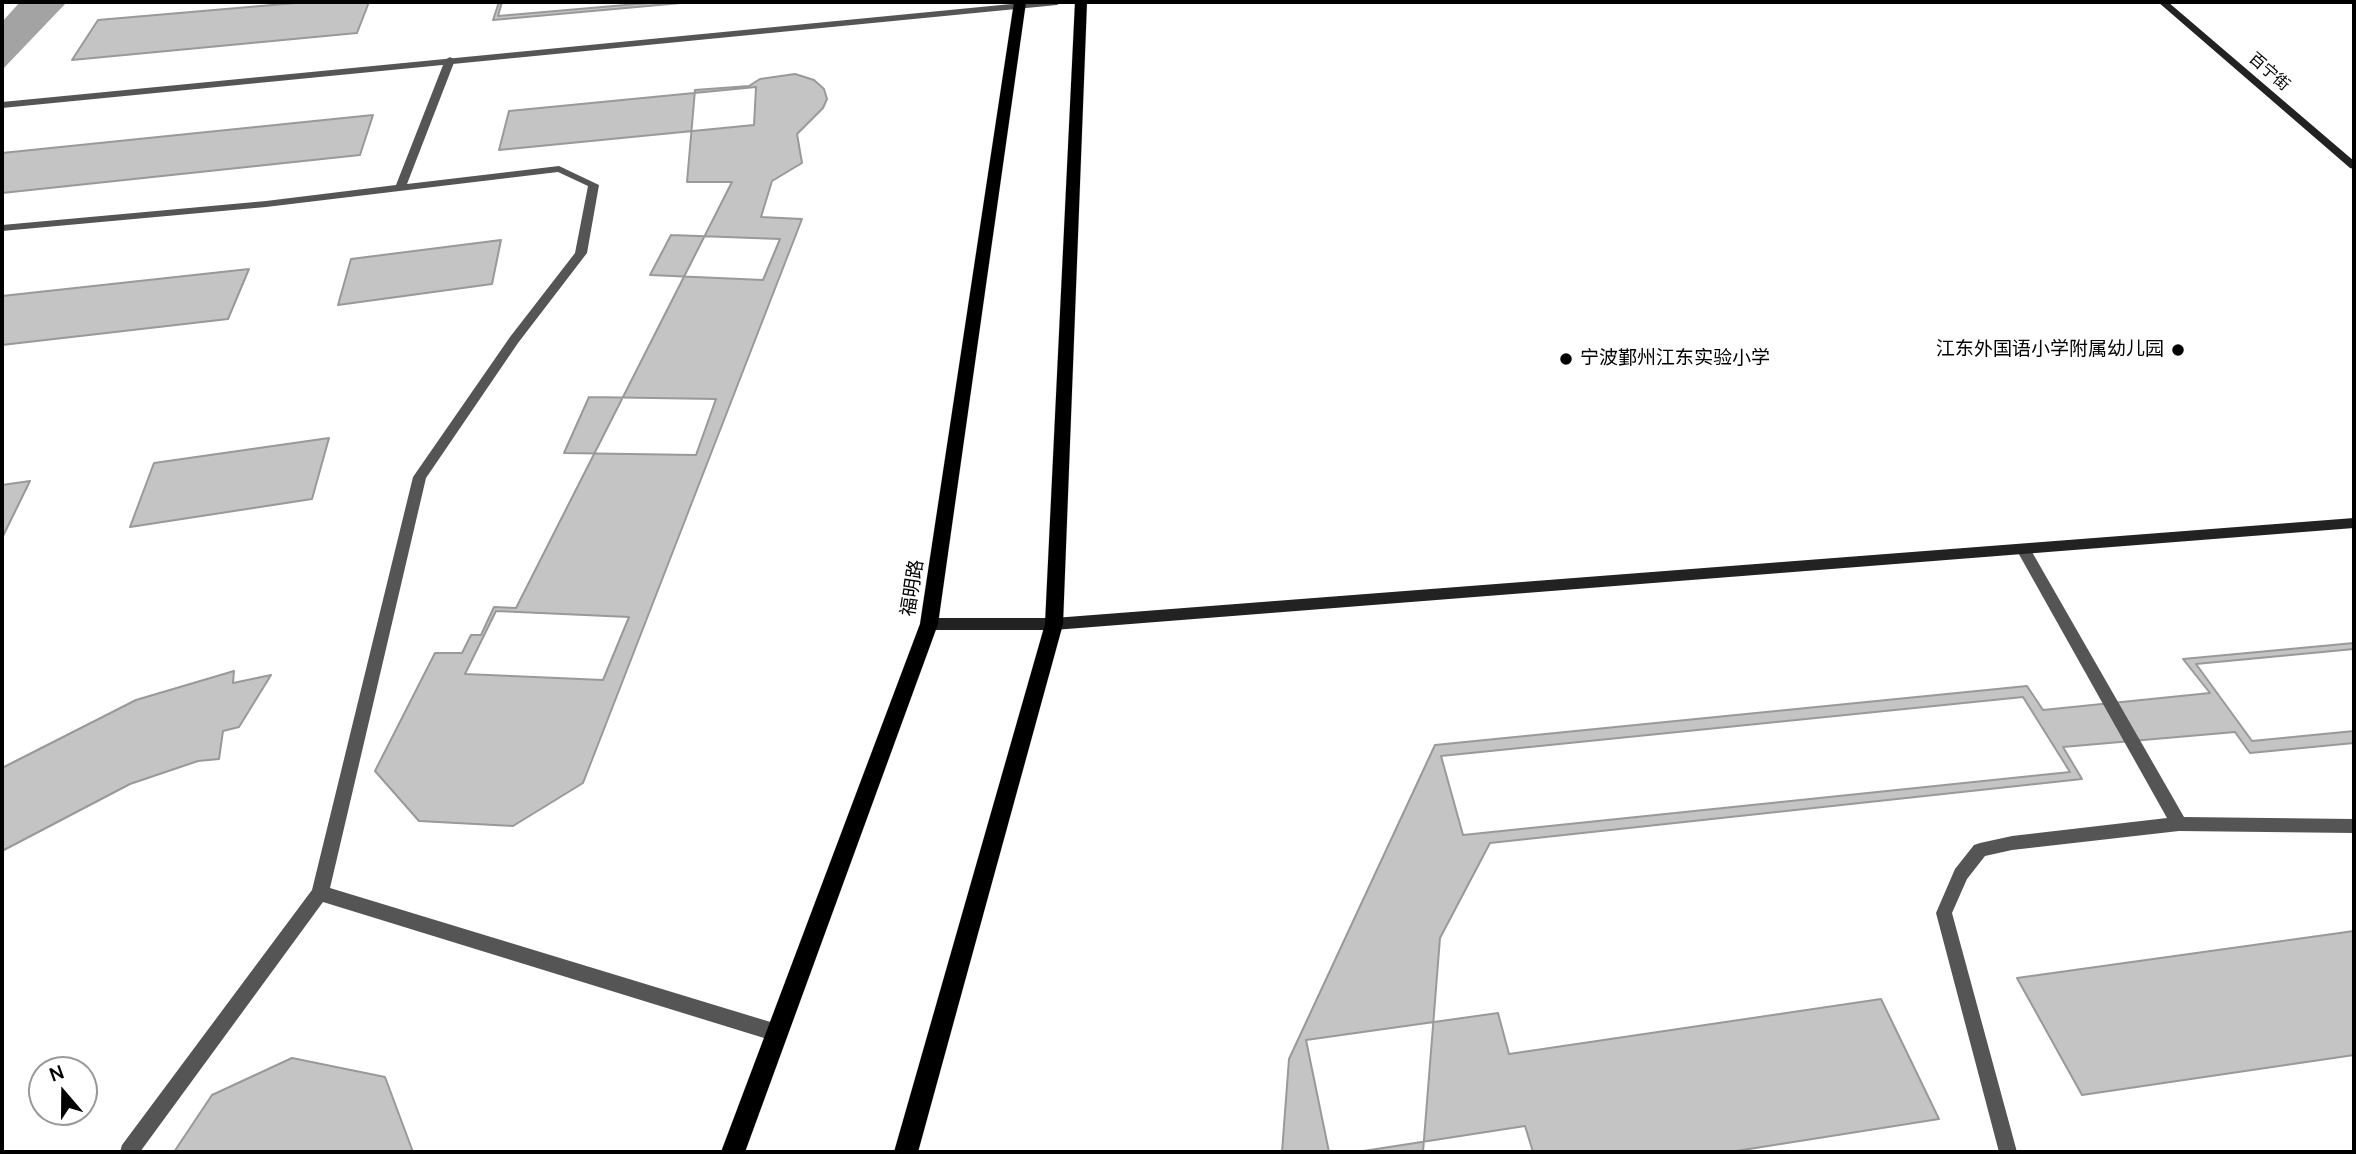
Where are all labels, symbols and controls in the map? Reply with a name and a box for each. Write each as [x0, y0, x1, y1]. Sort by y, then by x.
street label: 百宁街 [2245, 49, 2293, 95]
place label: 江东外国语小学附属幼儿园 [1936, 339, 2164, 361]
marker: 江东外国语小学附属幼儿园 [2170, 342, 2186, 358]
place label: 宁波鄞州江东实验小学 [1580, 348, 1770, 370]
marker: 宁波鄞州江东实验小学 [1558, 351, 1574, 367]
street label: 福明路 [897, 558, 929, 618]
north arrow [28, 1056, 98, 1126]
text: N [46, 1059, 67, 1088]

